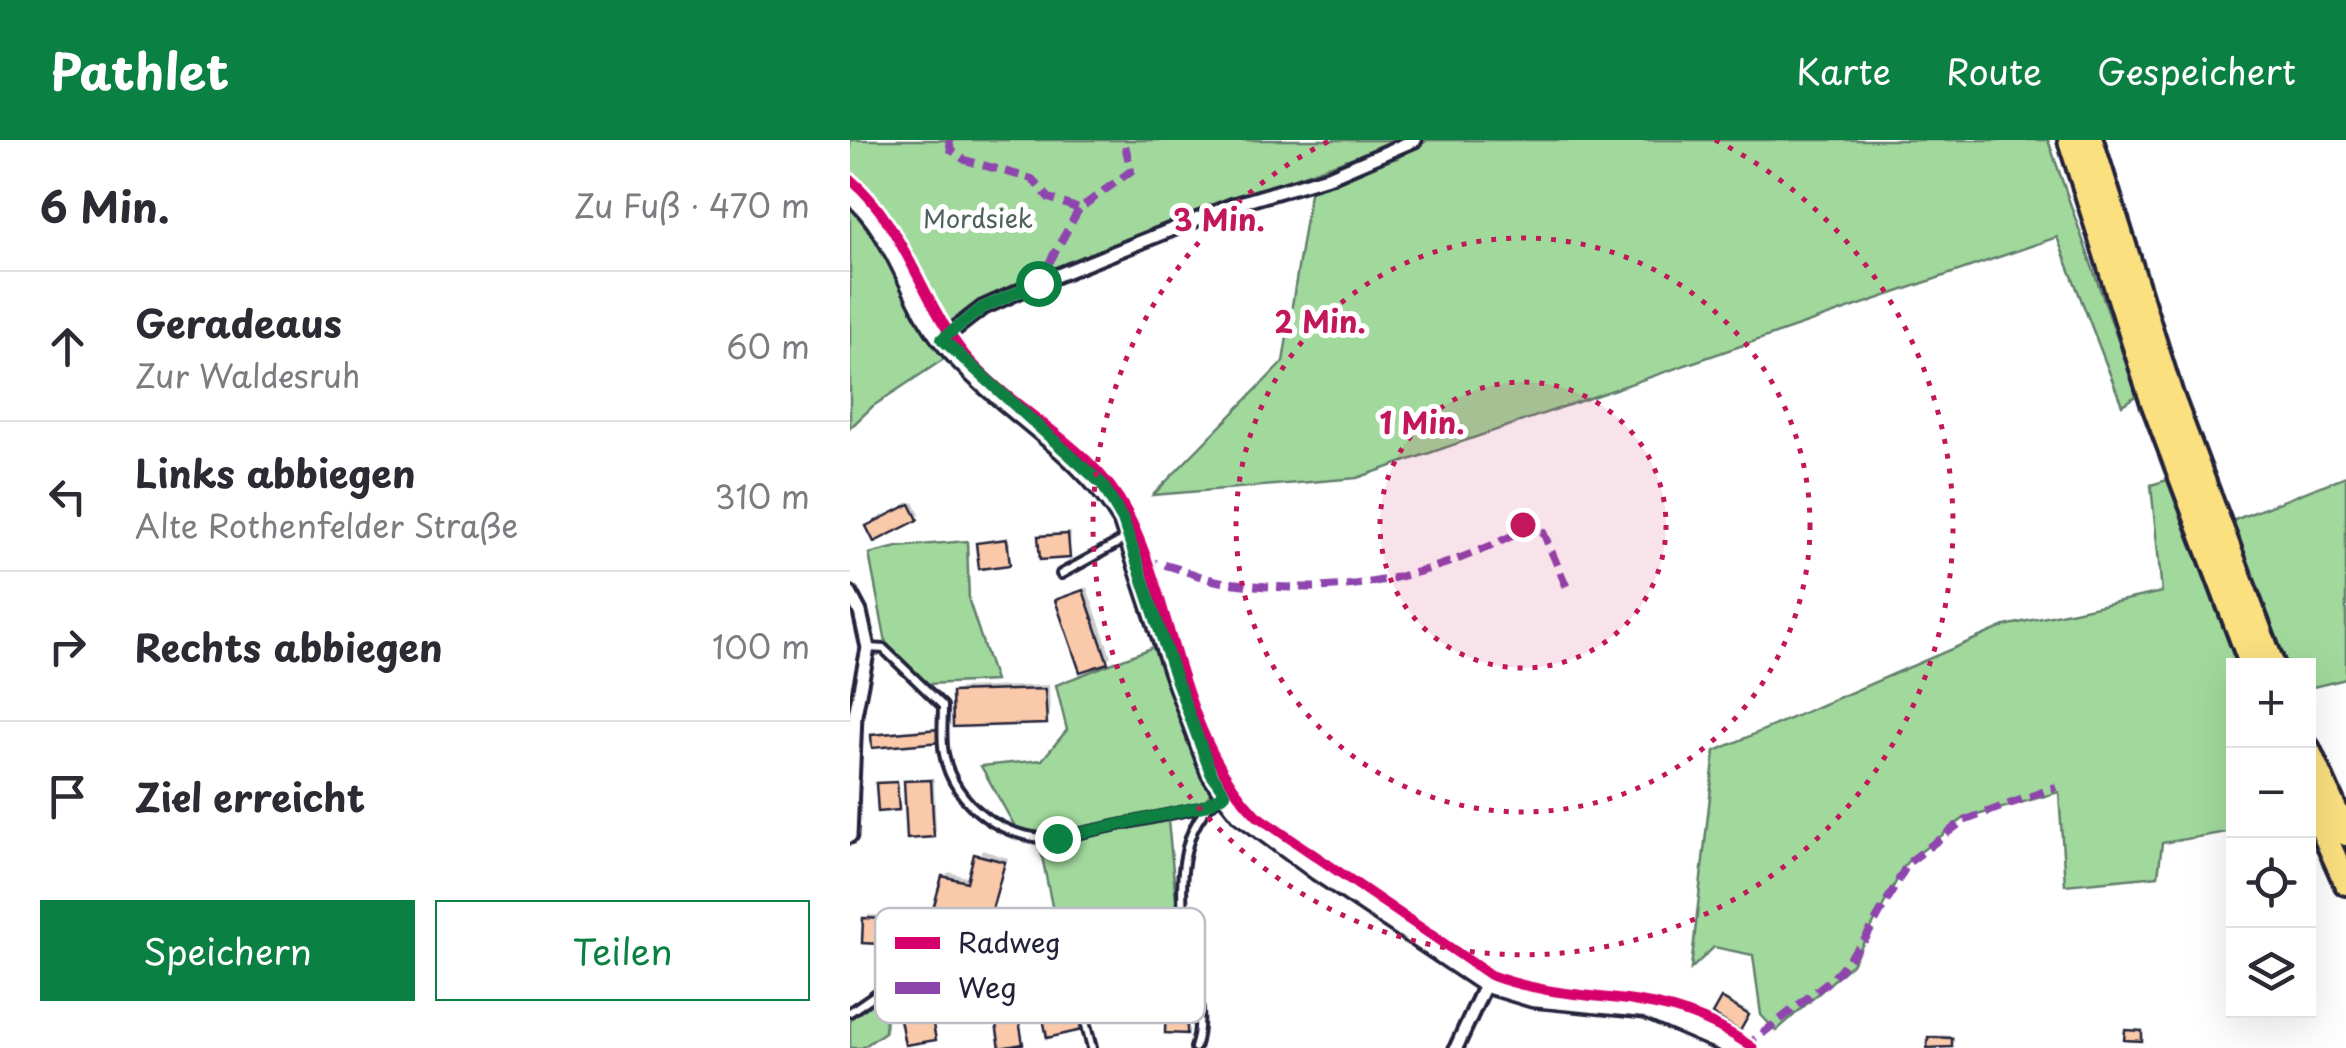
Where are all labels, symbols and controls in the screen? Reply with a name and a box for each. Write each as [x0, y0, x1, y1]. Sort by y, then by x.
text: Pathlet [50, 34, 229, 106]
text: Karte [1796, 44, 1891, 97]
text: Route [1946, 44, 2042, 97]
text: Gespeichert [2097, 44, 2296, 97]
text: 6 Min. [40, 174, 170, 237]
text: Zu Fuß · 470 m [574, 181, 810, 229]
text: 3 Min. [1173, 196, 1265, 241]
park label: Mordsiek [923, 199, 1033, 237]
route start [1016, 261, 1062, 307]
text: Geradeaus [135, 294, 342, 351]
text: 2 Min. [1274, 298, 1366, 343]
icon: ahead [40, 319, 95, 374]
text: 60 m [726, 322, 810, 370]
text: Zur Waldesruh [135, 351, 360, 399]
text: 1 Min. [1379, 399, 1465, 444]
text: Links abbiegen [135, 444, 415, 501]
icon: left [40, 469, 95, 524]
text: 310 m [714, 472, 810, 520]
text: Alte Rothenfelder Straße [135, 501, 518, 549]
centre of rings [1505, 507, 1541, 543]
text: Rechts abbiegen [135, 618, 443, 675]
icon: right [40, 619, 95, 674]
text: 100 m [712, 622, 810, 670]
map controls [2226, 658, 2316, 1018]
button: + [2226, 658, 2316, 748]
button: − [2226, 748, 2316, 838]
text: Ziel erreicht [135, 768, 365, 825]
icon: arrive [40, 769, 95, 824]
route end [1035, 816, 1081, 862]
button: locate [2226, 838, 2316, 928]
button: Speichern [40, 900, 415, 1001]
button: Teilen [435, 900, 810, 1001]
legend [875, 908, 1205, 1023]
text: Radweg [958, 920, 1061, 963]
button: layers [2226, 928, 2316, 1018]
text: Weg [958, 965, 1017, 1008]

